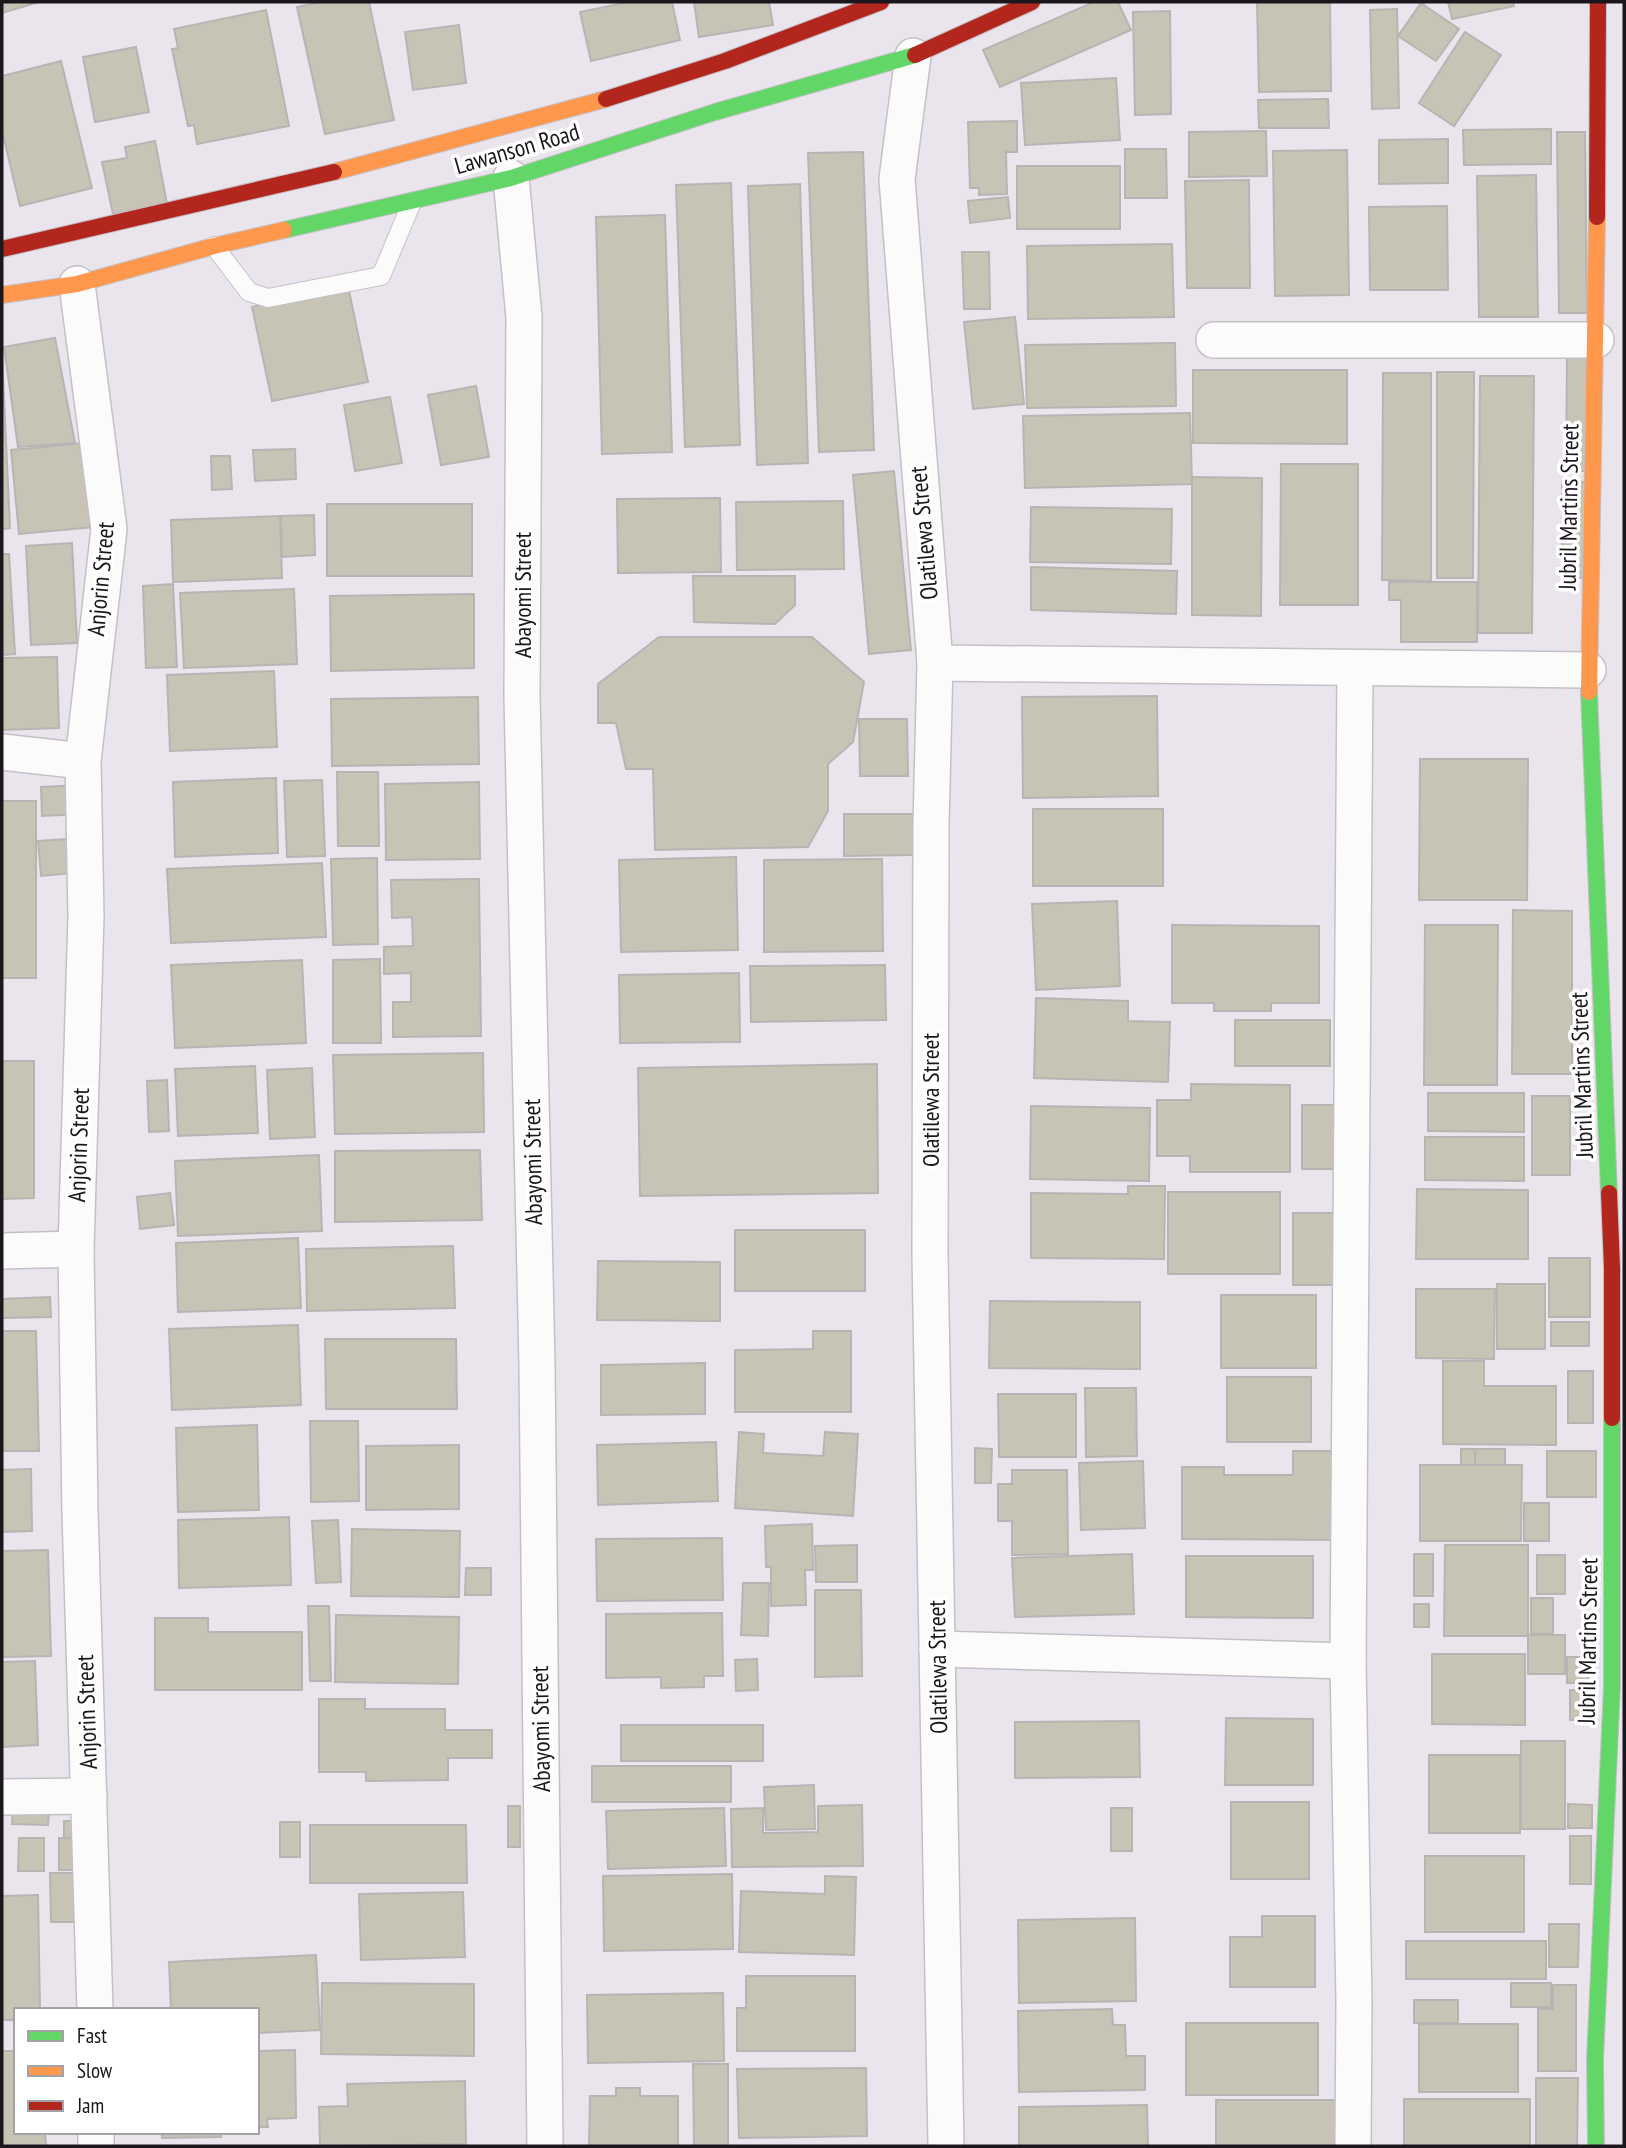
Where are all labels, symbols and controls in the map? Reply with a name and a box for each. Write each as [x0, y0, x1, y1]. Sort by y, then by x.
street label: Lawanson Road [451, 116, 583, 181]
street label: Jubril Martins Street [1552, 423, 1585, 591]
street label: Olatilewa Street [902, 465, 945, 601]
street label: Anjorin Street [80, 520, 121, 637]
street label: Abayomi Street [507, 531, 538, 658]
street label: Jubril Martins Street [1563, 991, 1600, 1160]
street label: Olatilewa Street [915, 1033, 946, 1167]
street label: Anjorin Street [61, 1087, 96, 1203]
street label: Abayomi Street [516, 1098, 549, 1225]
street label: Jubril Martins Street [1571, 1557, 1604, 1725]
street label: Olatilewa Street [921, 1599, 954, 1734]
street label: Anjorin Street [69, 1654, 104, 1770]
street label: Abayomi Street [524, 1665, 557, 1792]
legend [14, 2008, 259, 2134]
text: Fast [77, 2022, 107, 2049]
text: Slow [77, 2057, 113, 2084]
text: Jam [76, 2092, 104, 2119]

